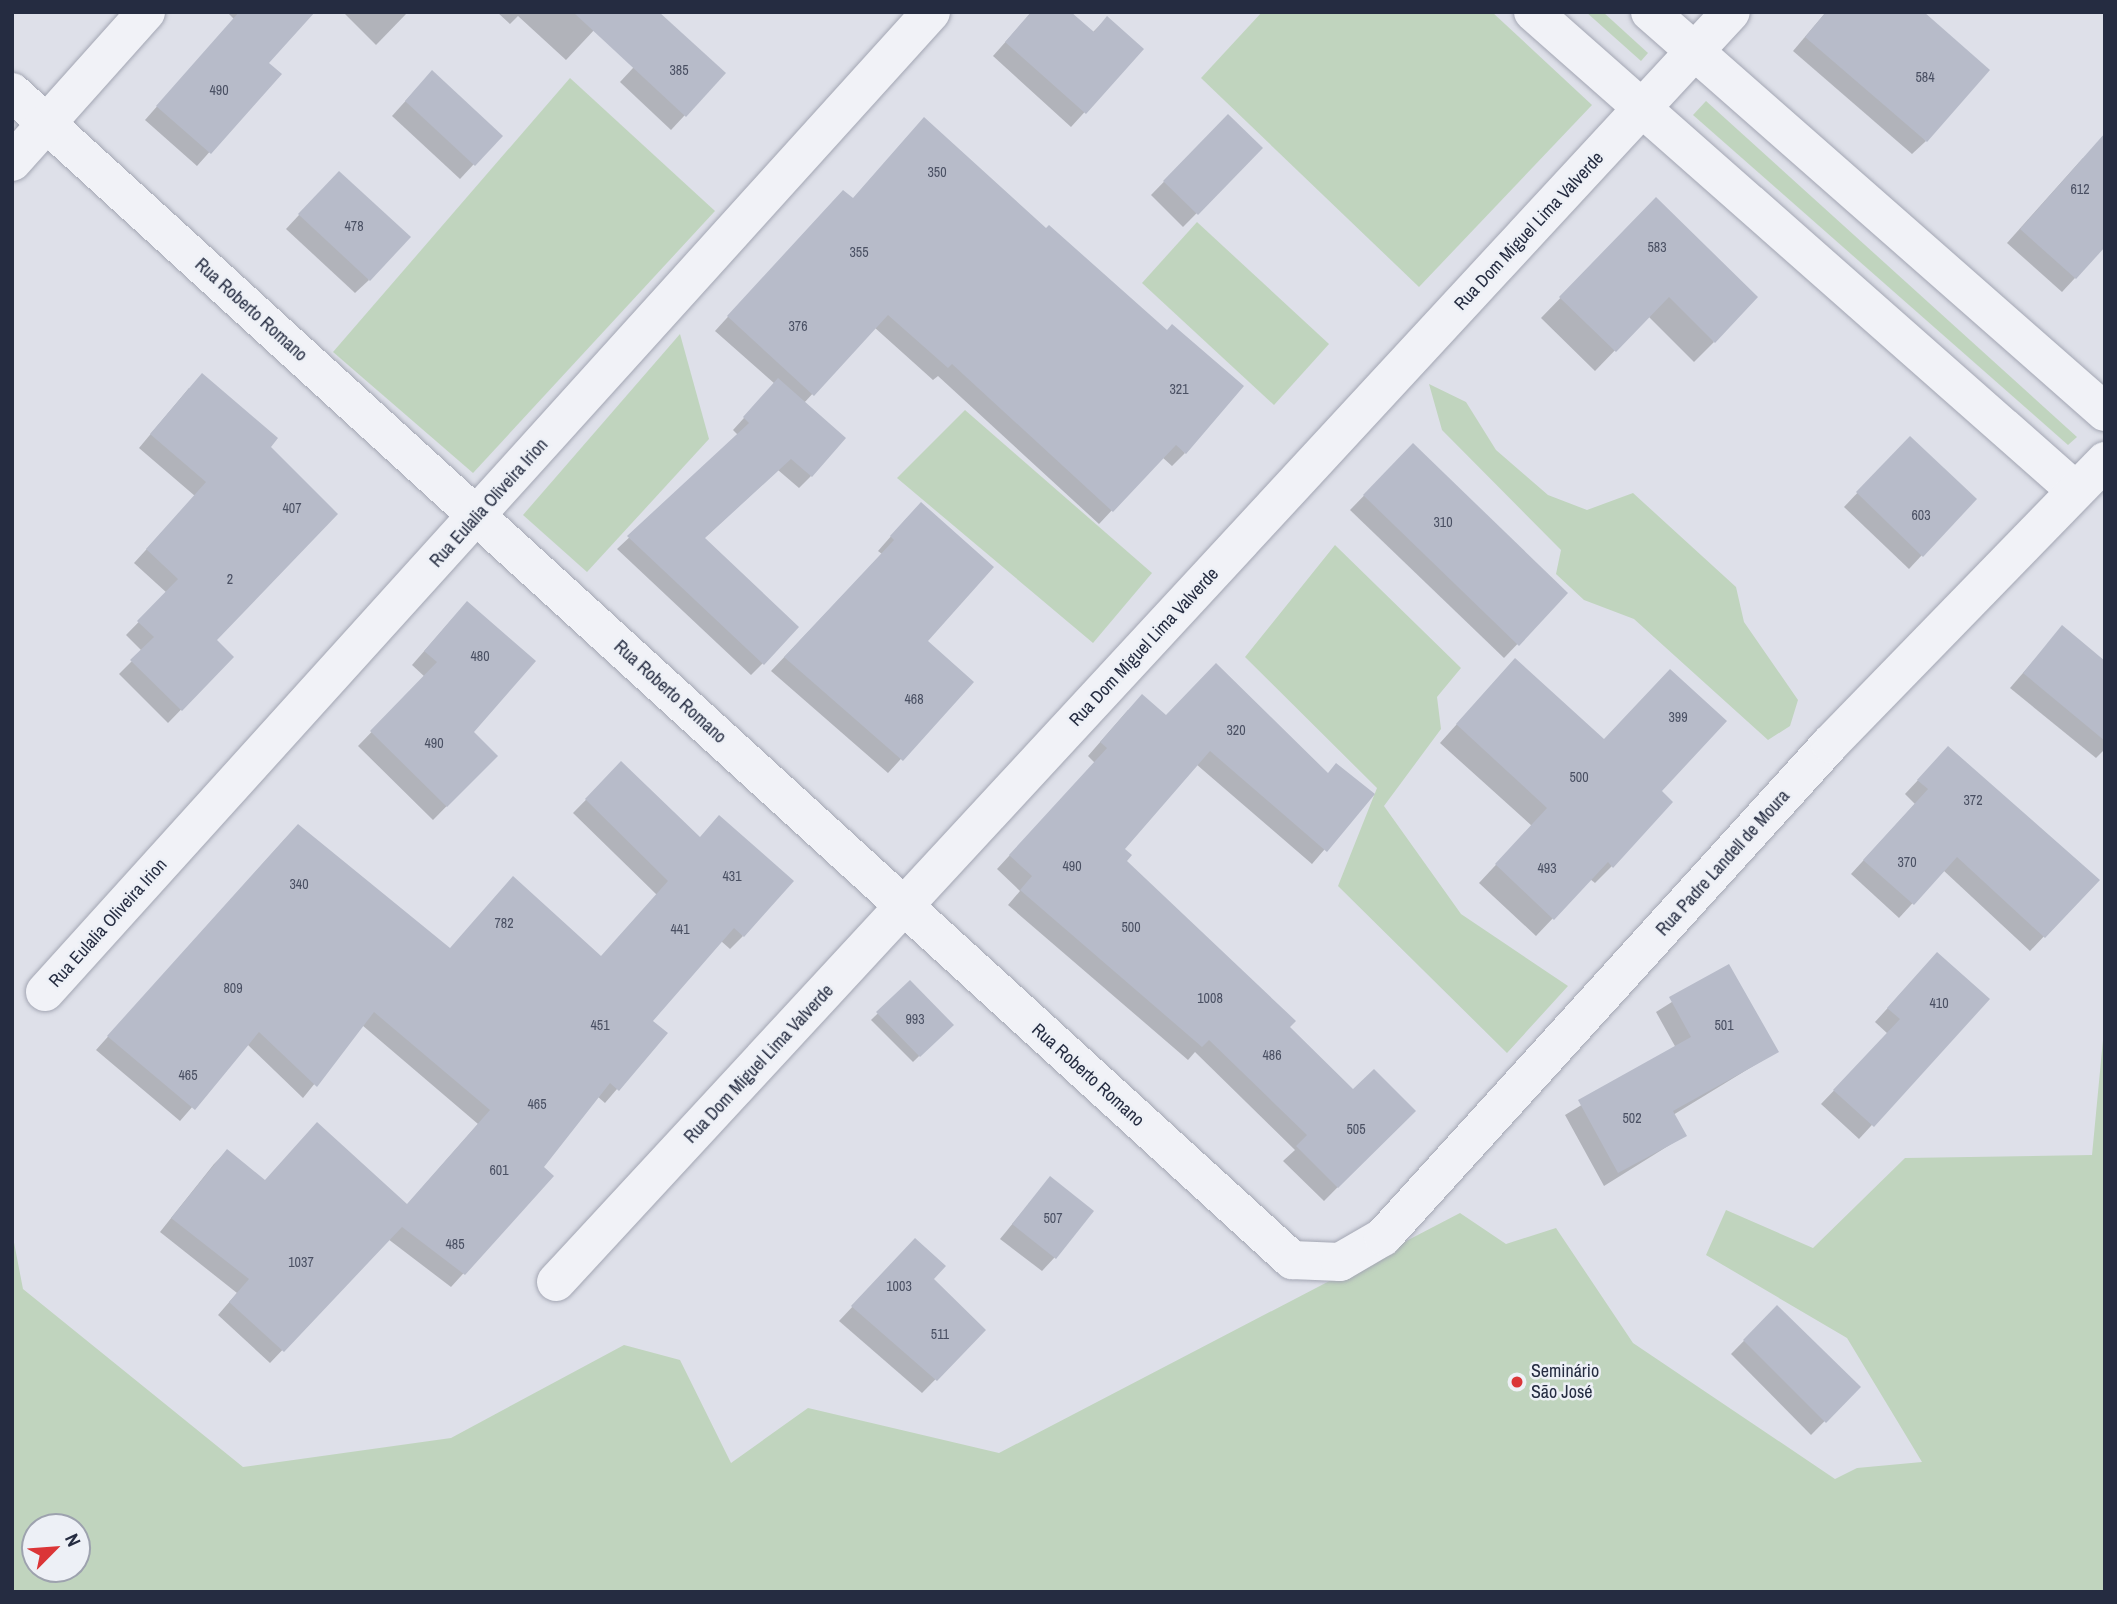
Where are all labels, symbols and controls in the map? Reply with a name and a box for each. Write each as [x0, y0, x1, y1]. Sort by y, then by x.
house number: 385 [669, 62, 689, 78]
house number: 584 [1915, 69, 1935, 85]
house number: 490 [209, 82, 229, 98]
street label: Rua Dom Miguel Lima Valverde [1450, 147, 1608, 315]
house number: 350 [927, 164, 947, 180]
house number: 612 [2070, 181, 2090, 197]
house number: 478 [344, 218, 364, 234]
house number: 583 [1647, 239, 1667, 255]
house number: 355 [849, 244, 869, 260]
street label: Rua Roberto Romano [190, 254, 312, 366]
house number: 376 [788, 318, 808, 334]
house number: 321 [1169, 381, 1189, 397]
street label: Rua Eulalia Oliveira Irion [426, 434, 552, 572]
house number: 407 [282, 500, 302, 516]
house number: 603 [1911, 507, 1931, 523]
house number: 310 [1433, 514, 1453, 530]
street label: Rua Dom Miguel Lima Valverde [1065, 563, 1223, 731]
house number: 2 [227, 571, 233, 587]
street label: Rua Roberto Romano [609, 636, 731, 748]
house number: 480 [470, 648, 490, 664]
house number: 468 [904, 691, 924, 707]
house number: 399 [1668, 709, 1688, 725]
house number: 320 [1226, 722, 1246, 738]
house number: 490 [424, 735, 444, 751]
house number: 500 [1569, 769, 1589, 785]
street label: Rua Padre Landell de Moura [1652, 786, 1794, 940]
house number: 372 [1963, 792, 1983, 808]
street label: Rua Eulalia Oliveira Irion [45, 854, 171, 992]
house number: 370 [1897, 854, 1917, 870]
house number: 490 [1062, 858, 1082, 874]
house number: 493 [1537, 860, 1557, 876]
house number: 431 [722, 868, 742, 884]
house number: 340 [289, 876, 309, 892]
house number: 782 [494, 915, 514, 931]
house number: 500 [1121, 919, 1141, 935]
house number: 441 [670, 921, 690, 937]
house number: 809 [223, 980, 243, 996]
street label: Rua Dom Miguel Lima Valverde [680, 980, 838, 1148]
house number: 1008 [1197, 990, 1223, 1006]
house number: 410 [1929, 995, 1949, 1011]
house number: 993 [905, 1011, 925, 1027]
house number: 451 [590, 1017, 610, 1033]
house number: 501 [1714, 1017, 1734, 1033]
street label: Rua Roberto Romano [1027, 1019, 1149, 1131]
house number: 486 [1262, 1047, 1282, 1063]
house number: 465 [178, 1067, 198, 1083]
house number: 465 [527, 1096, 547, 1112]
house number: 502 [1622, 1110, 1642, 1126]
house number: 505 [1346, 1121, 1366, 1137]
house number: 601 [489, 1162, 509, 1178]
house number: 507 [1043, 1210, 1063, 1226]
house number: 485 [445, 1236, 465, 1252]
house number: 1037 [288, 1254, 314, 1270]
house number: 1003 [886, 1278, 912, 1294]
house number: 511 [931, 1326, 949, 1342]
place label: Seminário São José [1531, 1361, 1599, 1404]
marker: Seminário São José [1509, 1374, 1525, 1390]
north arrow [21, 1513, 91, 1583]
text: N [59, 1529, 87, 1551]

